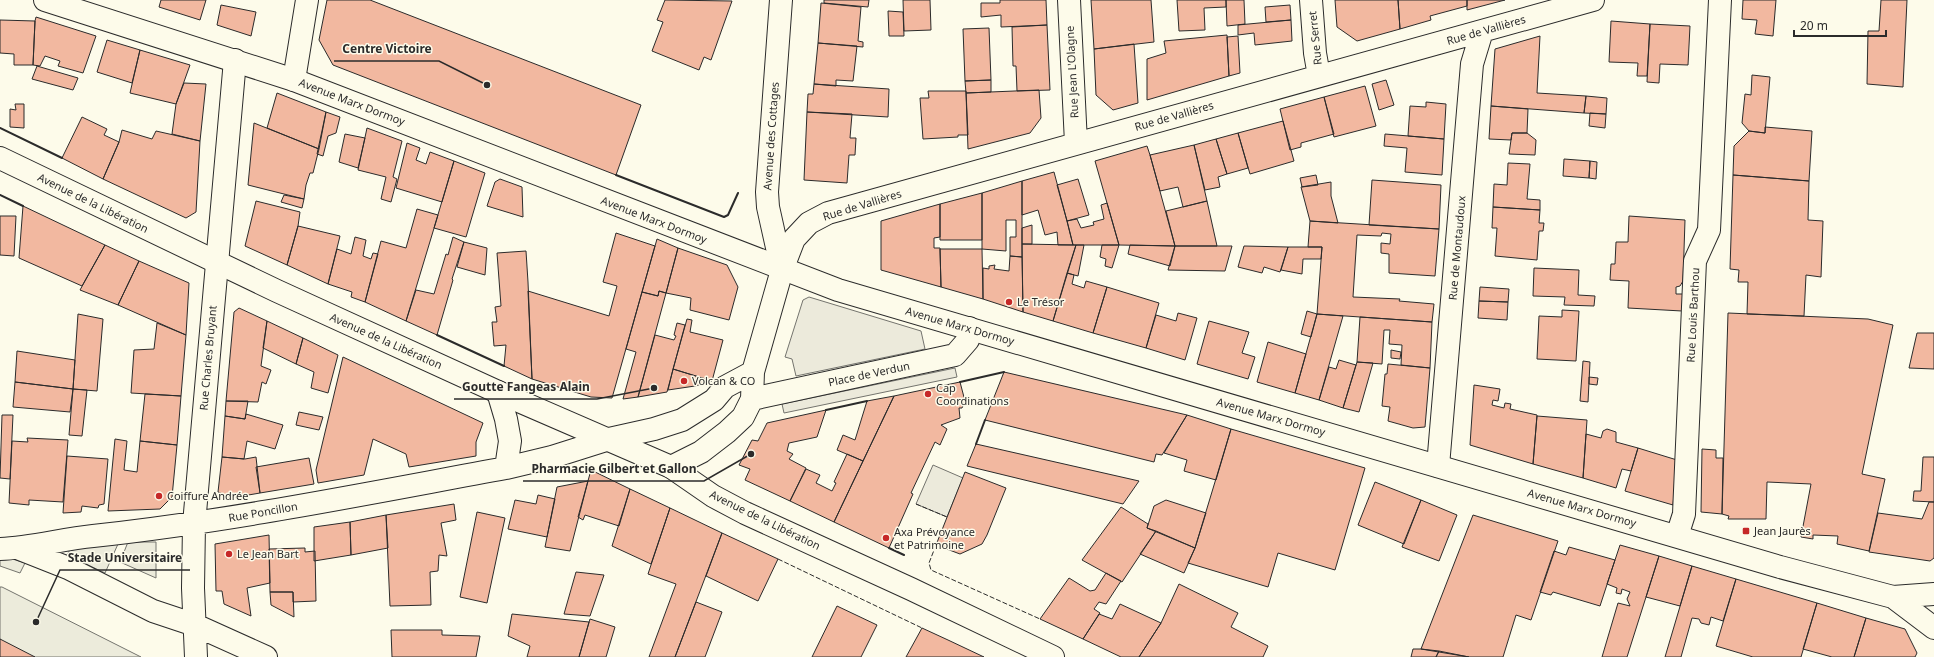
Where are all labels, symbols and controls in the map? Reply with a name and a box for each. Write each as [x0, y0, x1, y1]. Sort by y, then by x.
street label: Rue Serret [1304, 10, 1325, 66]
street label: Rue de Vallières [1445, 11, 1527, 48]
scale bar [1794, 12, 1886, 38]
text: 20 m [1800, 17, 1828, 34]
street label: Rue Jean L'Olagne [1062, 25, 1081, 119]
callout: Centre Victoire [334, 37, 439, 61]
text: Centre Victoire [342, 40, 432, 57]
street label: Avenue Marx Dormoy [297, 74, 408, 129]
street label: Avenue des Cottages [759, 81, 782, 191]
street label: Rue de Vallières [1133, 97, 1215, 134]
street label: Avenue de la Libération [35, 169, 151, 236]
street label: Rue de Vallières [821, 185, 903, 224]
street label: Avenue Marx Dormoy [599, 192, 710, 247]
street label: Rue de Montaudoux [1444, 195, 1469, 301]
street label: Rue Louis Barthou [1683, 267, 1702, 363]
place label: Le Trésor [1017, 294, 1065, 309]
marker: Le Trésor [1004, 297, 1014, 307]
street label: Avenue Marx Dormoy [904, 303, 1017, 348]
street label: Rue Charles Bruyant [195, 305, 220, 411]
street label: Avenue de la Libération [328, 309, 445, 372]
street label: Place de Verdun [827, 358, 911, 389]
place label: Volcan & CO [692, 373, 755, 388]
callout: Goutte Fangeas Alain [454, 375, 597, 399]
marker: Volcan & CO [679, 376, 689, 386]
text: Goutte Fangeas Alain [462, 378, 590, 395]
place label: Cap Coordinations [936, 380, 1009, 408]
marker: Cap Coordinations [923, 389, 933, 399]
street label: Avenue Marx Dormoy [1215, 394, 1328, 439]
callout: Pharmacie Gilbert et Gallon [523, 457, 704, 481]
text: Pharmacie Gilbert et Gallon [532, 460, 696, 477]
street label: Avenue Marx Dormoy [1526, 485, 1639, 530]
street label: Avenue de la Libération [707, 486, 823, 553]
place label: Coiffure Andrée [167, 488, 249, 503]
marker: Coiffure Andrée [154, 491, 164, 501]
street label: Rue Poncillon [227, 498, 299, 525]
place label: Jean Jaurès [1753, 523, 1811, 538]
place label: Axa Prévoyance et Patrimoine [894, 524, 975, 552]
marker: Jean Jaurès [1741, 526, 1751, 536]
marker: Axa Prévoyance et Patrimoine [881, 533, 891, 543]
callout: Stade Universitaire [60, 546, 190, 570]
place label: Le Jean Bart [237, 546, 299, 561]
text: Stade Universitaire [68, 549, 182, 566]
marker: Le Jean Bart [224, 549, 234, 559]

